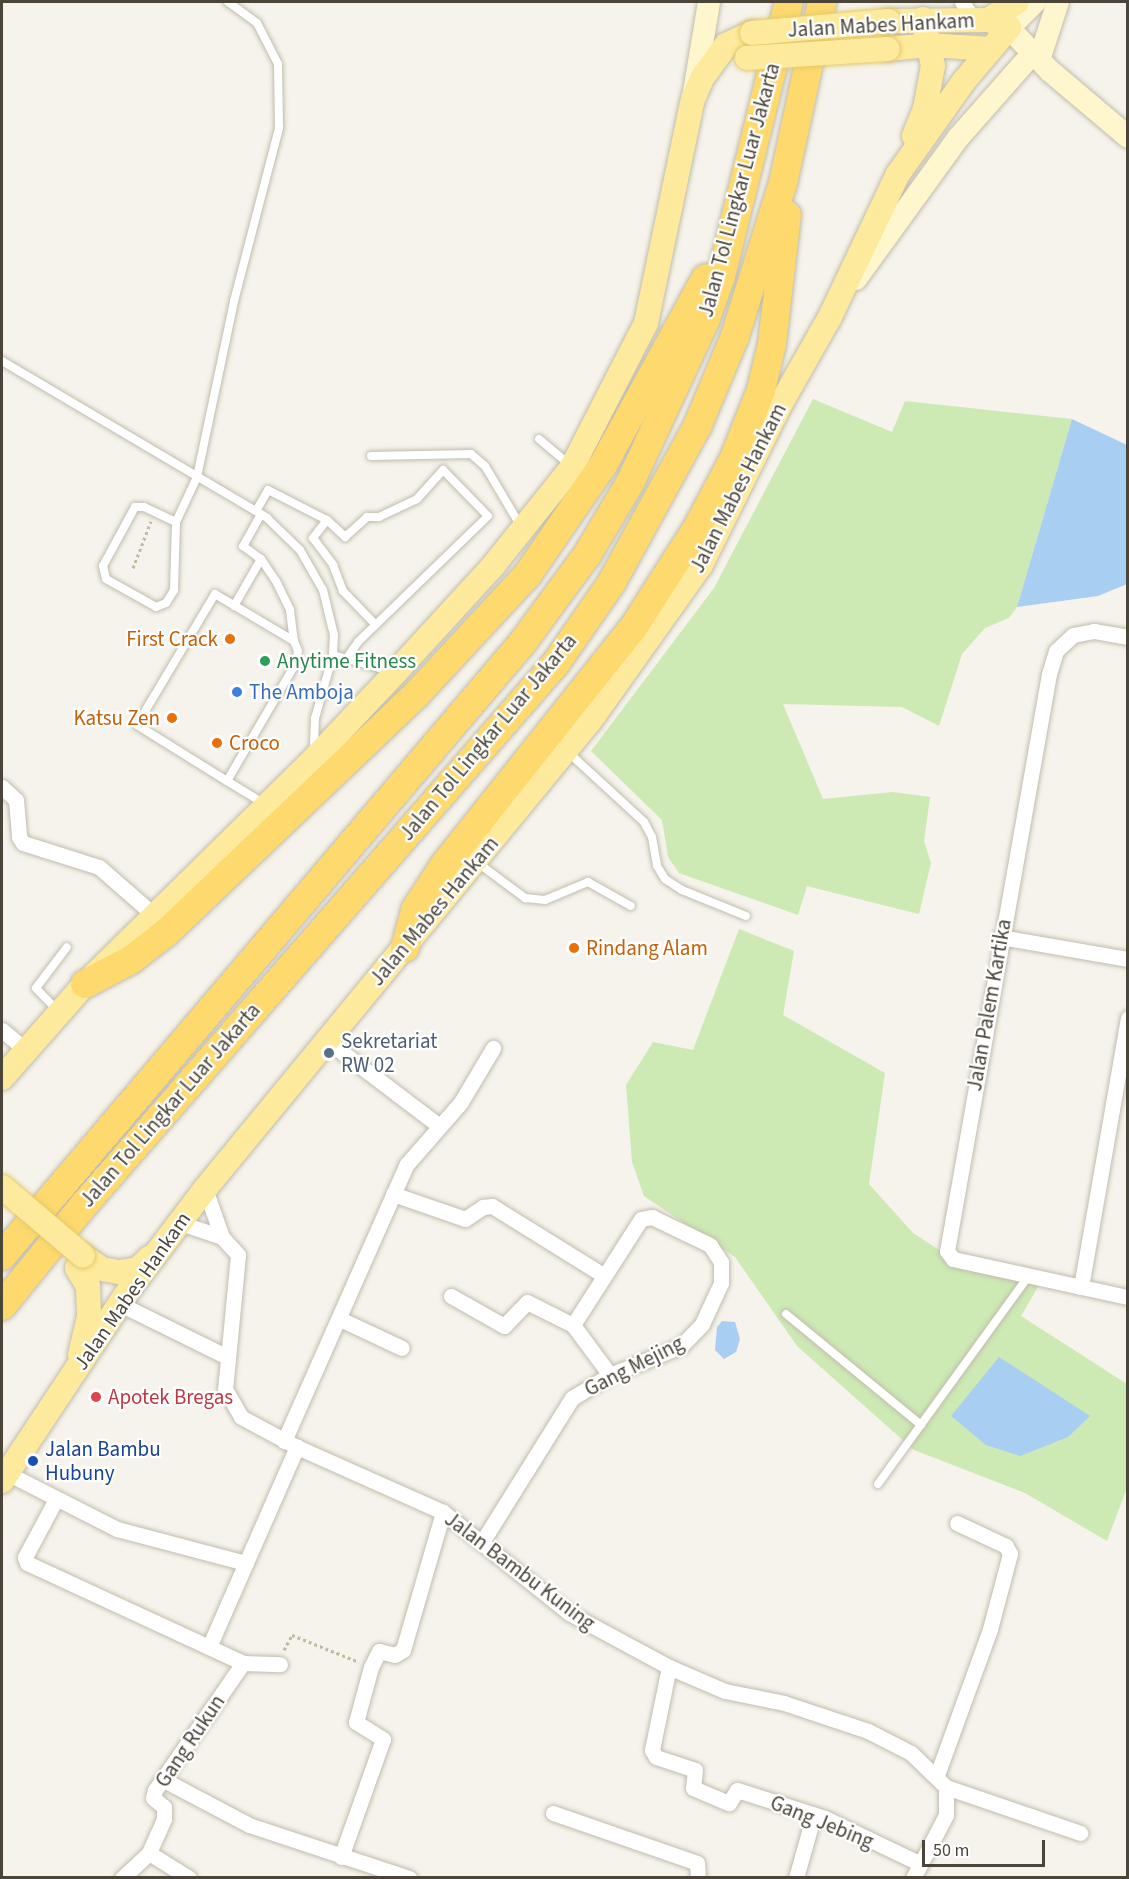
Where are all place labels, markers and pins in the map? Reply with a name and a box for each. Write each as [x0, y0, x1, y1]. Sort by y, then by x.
place label: First Crack [126, 626, 218, 652]
marker: First Crack [223, 632, 237, 646]
place label: Anytime Fitness [277, 648, 416, 674]
marker: Anytime Fitness [258, 654, 272, 668]
place label: The Amboja [249, 679, 354, 705]
marker: The Amboja [230, 685, 244, 699]
place label: Katsu Zen [73, 705, 160, 731]
marker: Katsu Zen [165, 711, 179, 725]
place label: Croco [229, 730, 280, 756]
marker: Croco [210, 736, 224, 750]
place label: Rindang Alam [586, 935, 708, 961]
marker: Rindang Alam [567, 941, 581, 955]
place label: Sekretariat RW 02 [341, 1028, 437, 1078]
marker: Sekretariat RW 02 [322, 1046, 336, 1060]
place label: Apotek Bregas [108, 1384, 233, 1410]
marker: Apotek Bregas [89, 1390, 103, 1404]
place label: Jalan Bambu Hubuny [45, 1436, 161, 1486]
marker: Jalan Bambu Hubuny [26, 1454, 40, 1468]

